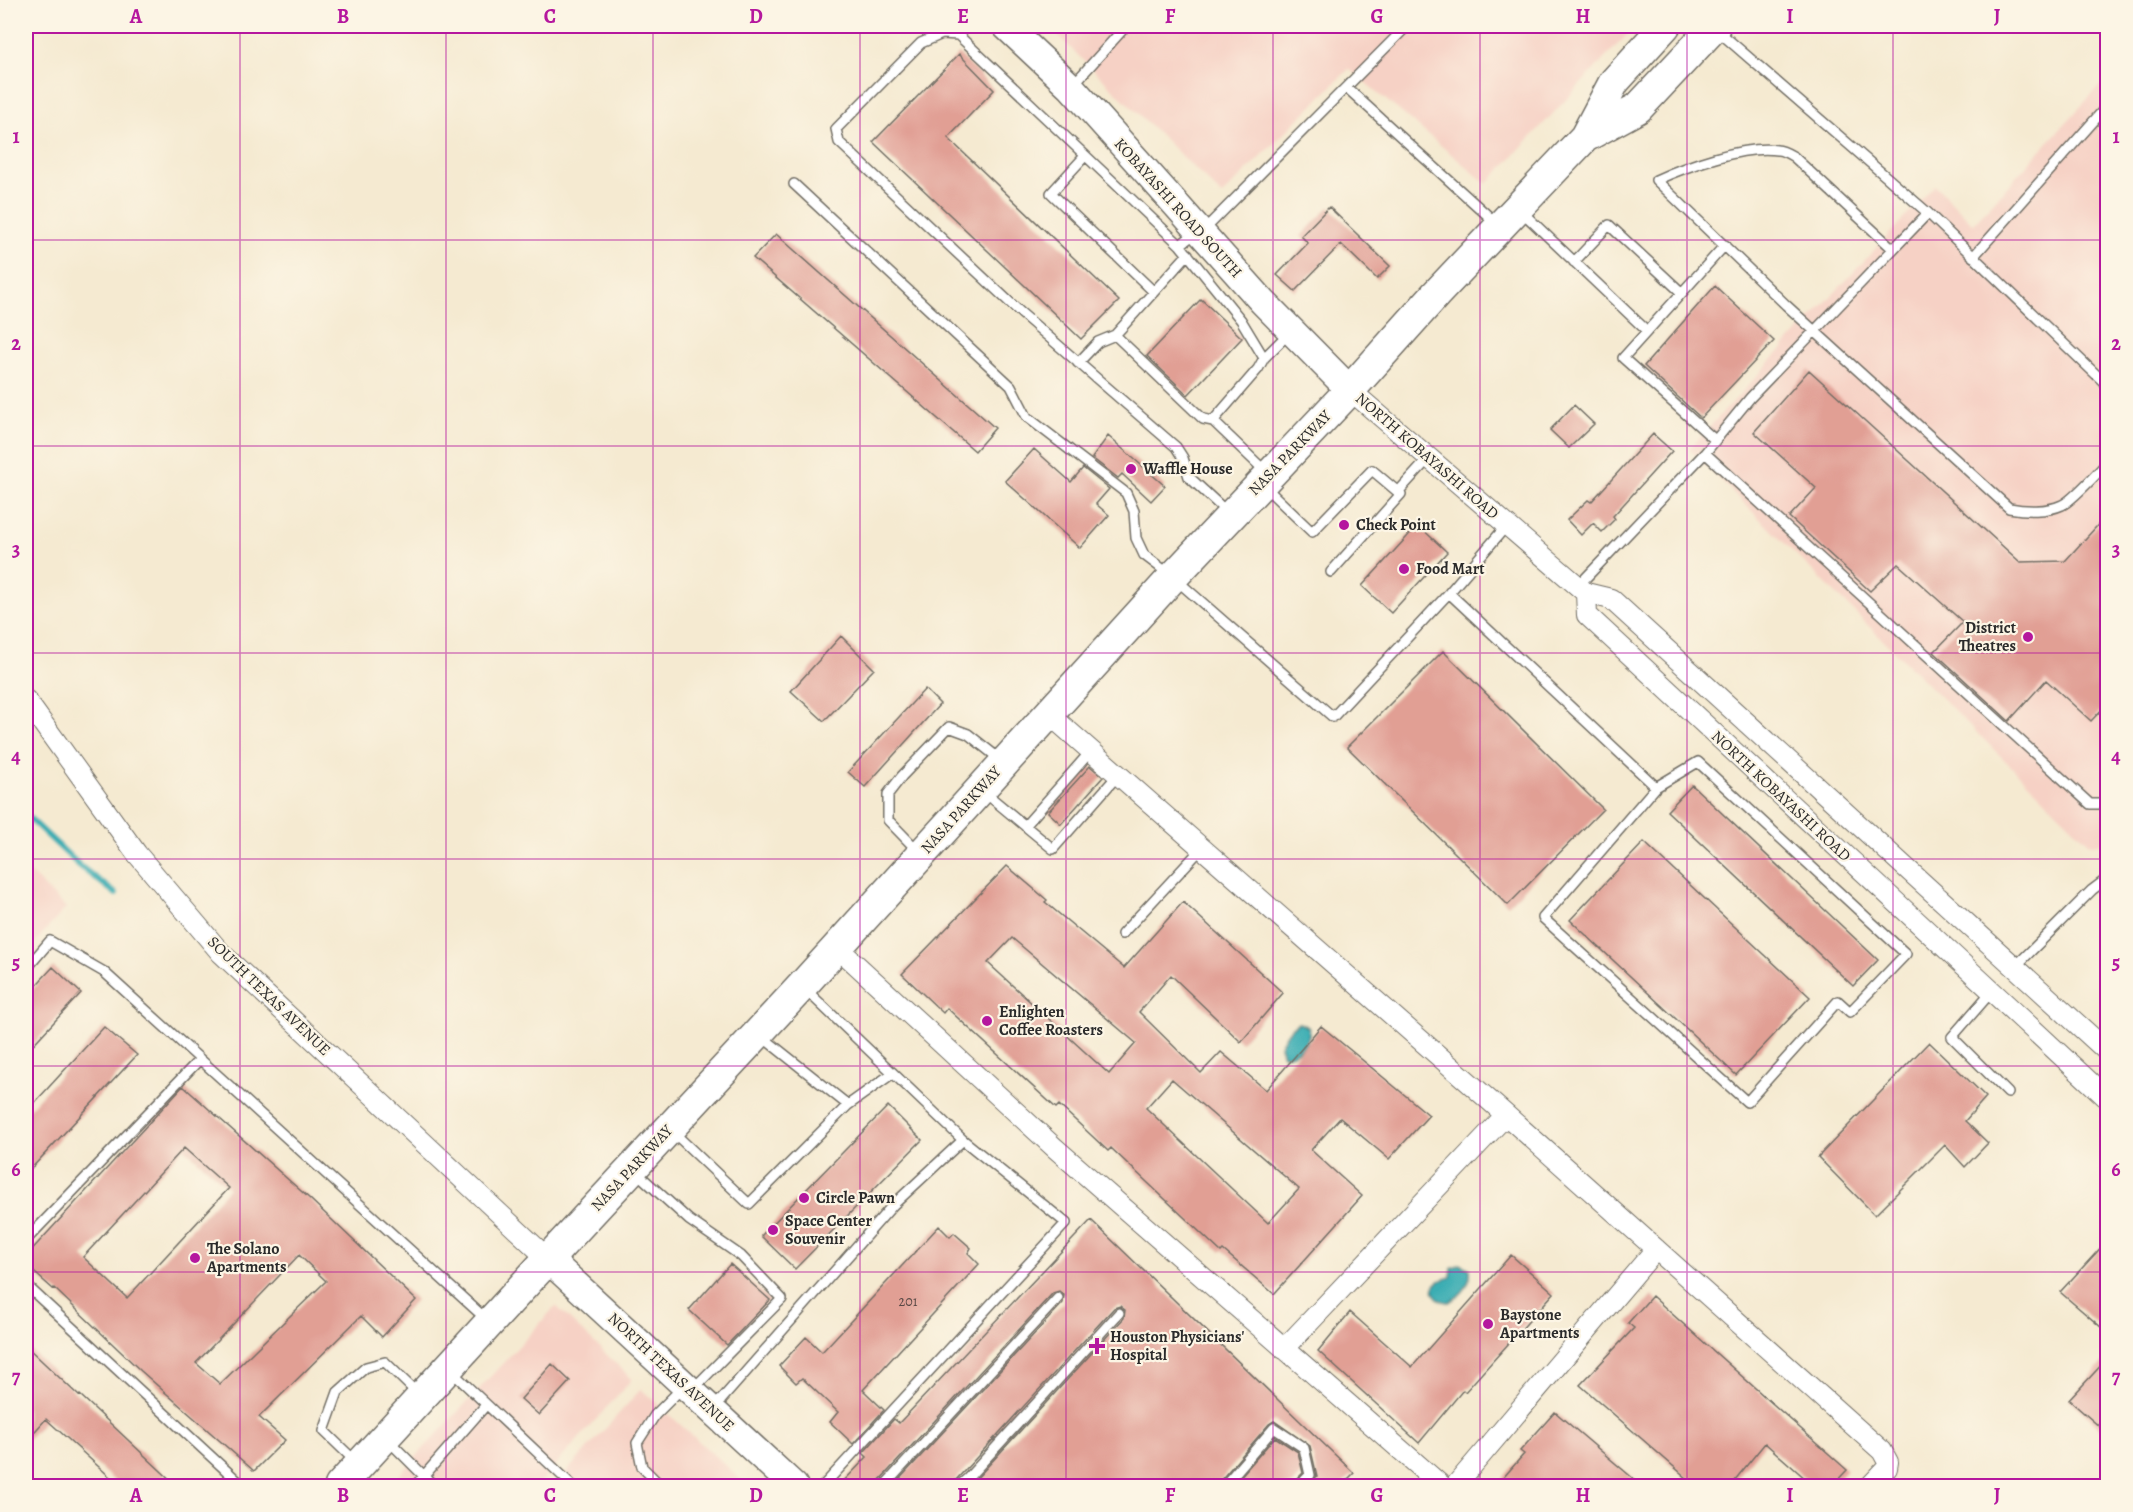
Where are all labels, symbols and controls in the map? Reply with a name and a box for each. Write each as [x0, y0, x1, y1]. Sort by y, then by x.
text: A [129, 3, 143, 30]
text: B [337, 3, 349, 30]
text: C [544, 3, 556, 30]
text: D [749, 3, 763, 30]
text: E [957, 3, 969, 30]
text: F [1165, 3, 1176, 30]
text: G [1370, 3, 1384, 30]
text: H [1576, 3, 1591, 30]
text: I [1786, 3, 1794, 30]
text: J [1994, 3, 2001, 30]
text: 1 [12, 123, 20, 150]
text: 1 [2112, 123, 2120, 150]
street label: KOBAYASHI ROAD SOUTH [1109, 133, 1247, 283]
text: 2 [11, 330, 21, 357]
text: 2 [2111, 330, 2121, 357]
street label: NORTH KOBAYASHI ROAD [1351, 388, 1503, 524]
street label: NASA PARKWAY [1244, 405, 1337, 501]
place label: Waffle House [1142, 458, 1233, 480]
marker: Waffle House [1124, 462, 1138, 476]
place label: Check Point [1356, 514, 1436, 536]
marker: Check Point [1337, 518, 1351, 532]
text: 3 [12, 536, 20, 563]
text: 3 [2112, 536, 2120, 563]
place label: Food Mart [1416, 558, 1485, 580]
marker: Food Mart [1397, 562, 1411, 576]
place label: District Theatres [1959, 617, 2017, 657]
marker: District Theatres [2021, 630, 2035, 644]
street label: NORTH KOBAYASHI ROAD [1706, 725, 1856, 867]
text: 4 [11, 743, 21, 770]
text: 4 [2111, 743, 2121, 770]
street label: NASA PARKWAY [916, 761, 1007, 859]
street label: SOUTH TEXAS AVENUE [203, 931, 335, 1061]
text: 5 [12, 949, 20, 976]
text: 5 [2112, 949, 2120, 976]
place label: Enlighten Coffee Roasters [999, 1001, 1103, 1041]
marker: Enlighten Coffee Roasters [980, 1014, 994, 1028]
street label: NASA PARKWAY [586, 1120, 678, 1216]
text: 6 [11, 1156, 21, 1183]
text: 6 [2111, 1156, 2121, 1183]
place label: Circle Pawn [816, 1187, 895, 1209]
marker: Circle Pawn [797, 1191, 811, 1205]
place label: Space Center Souvenir [785, 1210, 872, 1250]
marker: Space Center Souvenir [766, 1223, 780, 1237]
place label: The Solano Apartments [206, 1238, 287, 1278]
marker: The Solano Apartments [188, 1251, 202, 1265]
house number: 201 [899, 1292, 918, 1311]
place label: Baystone Apartments [1499, 1304, 1580, 1344]
street label: NORTH TEXAS AVENUE [603, 1308, 739, 1436]
marker: Baystone Apartments [1481, 1317, 1495, 1331]
place label: Houston Physicians' Hospital [1110, 1326, 1245, 1366]
marker: Houston Physicians' Hospital [1088, 1337, 1106, 1355]
text: 7 [12, 1363, 21, 1390]
text: 7 [2112, 1363, 2121, 1390]
text: A [129, 1482, 143, 1509]
text: B [337, 1482, 349, 1509]
text: C [544, 1482, 556, 1509]
text: D [749, 1482, 763, 1509]
text: E [957, 1482, 969, 1509]
text: F [1165, 1482, 1176, 1509]
text: G [1370, 1482, 1384, 1509]
text: H [1576, 1482, 1591, 1509]
text: I [1786, 1482, 1794, 1509]
text: J [1994, 1482, 2001, 1509]

